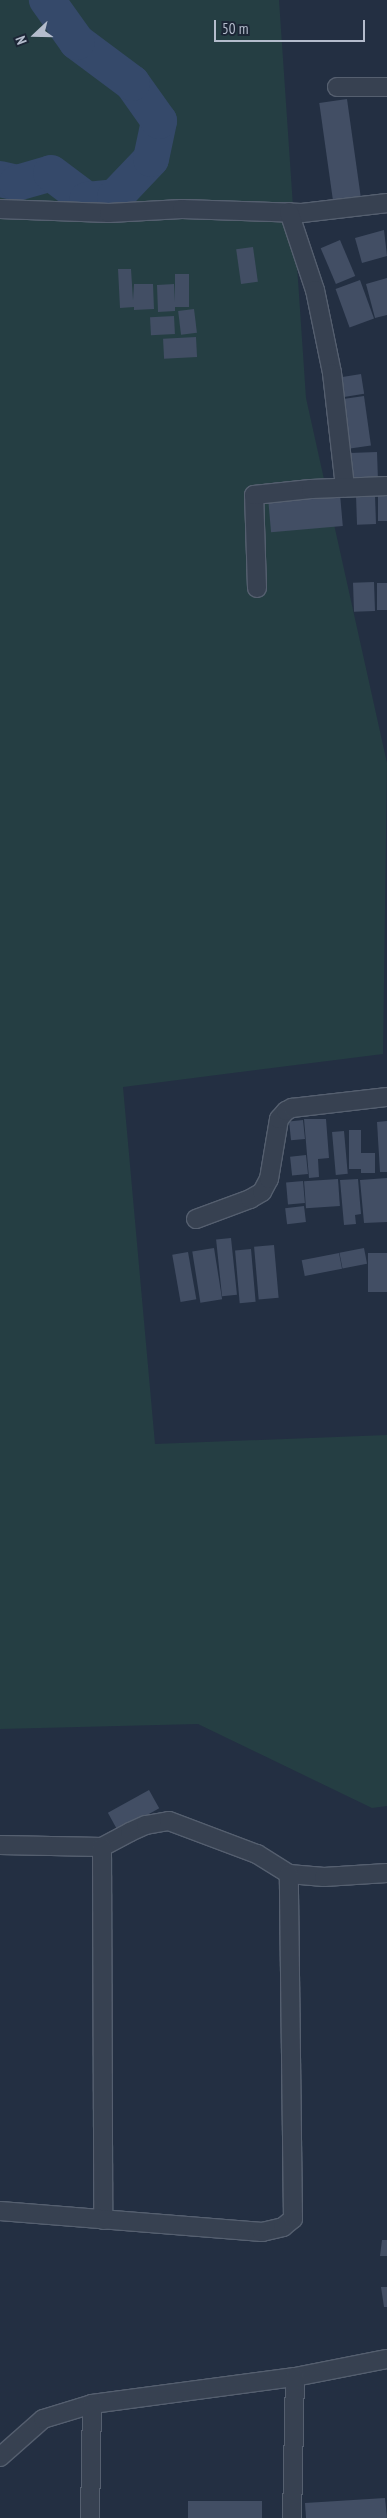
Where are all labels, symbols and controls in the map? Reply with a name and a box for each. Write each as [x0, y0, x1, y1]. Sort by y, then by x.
north arrow [10, 10, 60, 60]
scale bar [217, 10, 368, 42]
text: 50 m [222, 19, 248, 38]
text: N [11, 34, 31, 47]

